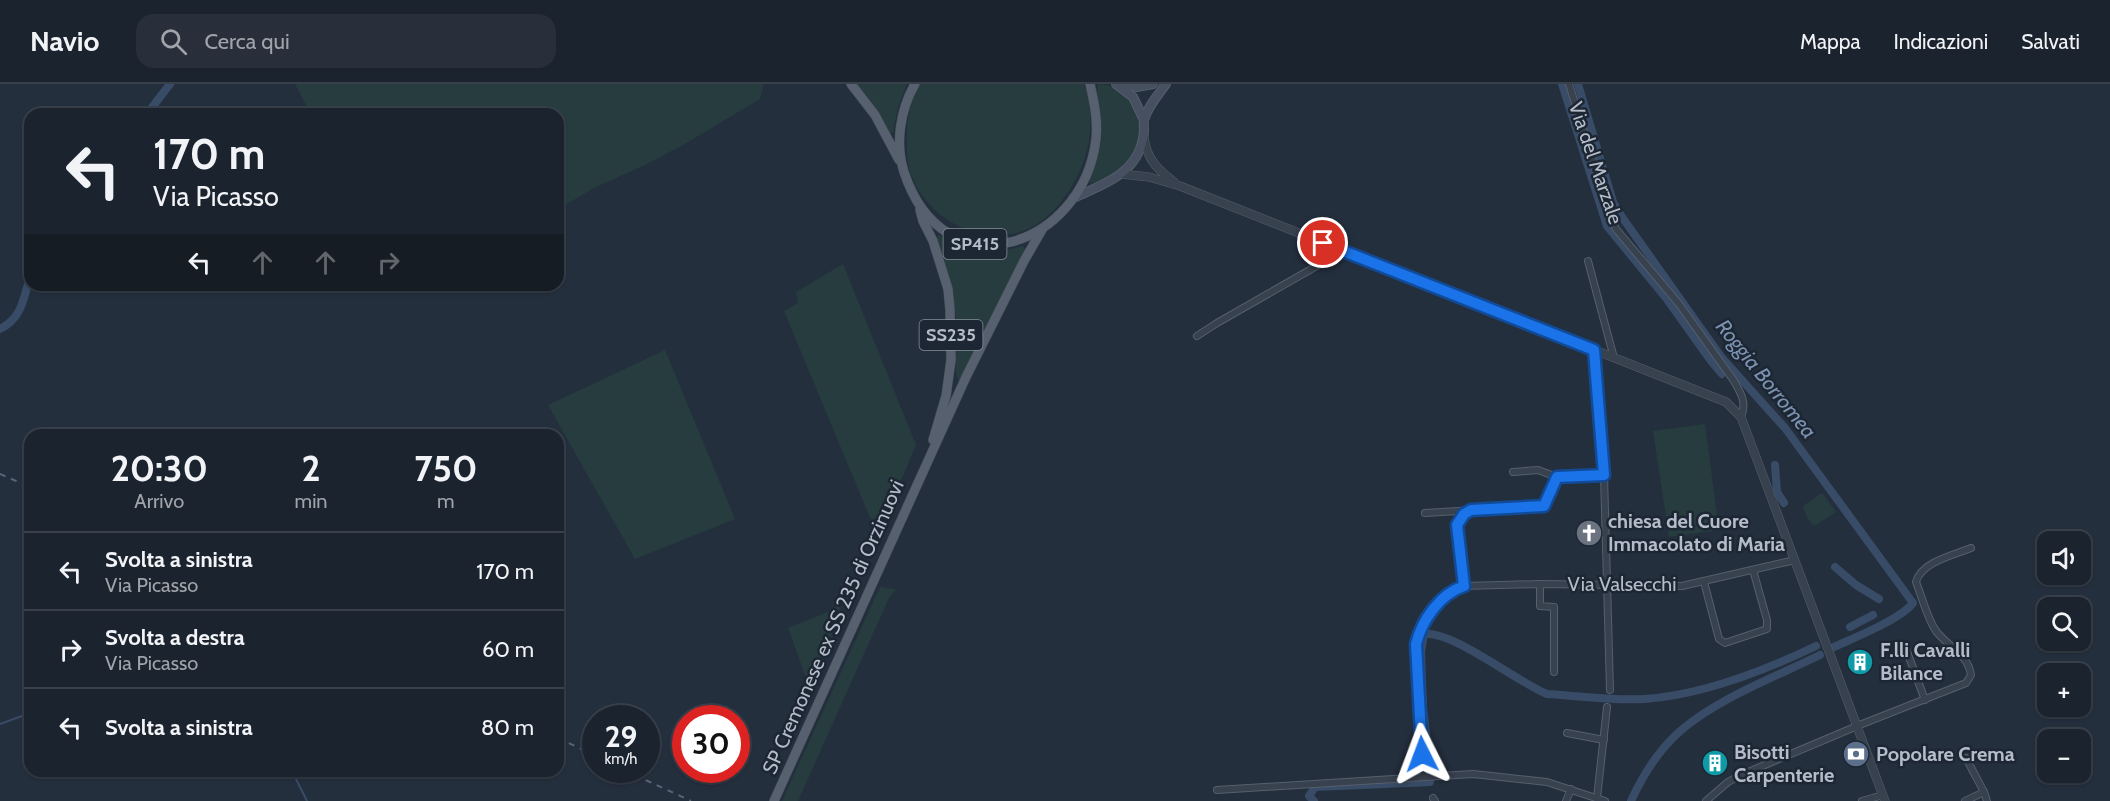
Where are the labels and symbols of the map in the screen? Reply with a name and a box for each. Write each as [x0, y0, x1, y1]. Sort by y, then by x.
street label: Via del Marzale [1564, 99, 1628, 227]
pin [1297, 217, 1348, 268]
road number: SP415 [944, 229, 1006, 259]
water label: Roggia Borromea [1711, 314, 1822, 443]
road number: SS235 [920, 320, 982, 350]
street label: SP Cremonese ex SS 235 di Orzinuovi [757, 476, 909, 778]
place label: chiesa del Cuore Immacolato di Maria [1608, 509, 1785, 556]
church icon: chiesa del Cuore Immacolato di Maria [1574, 518, 1604, 548]
street label: Via Valsecchi [1568, 572, 1676, 596]
place label: F.lli Cavalli Bilance [1880, 638, 1970, 685]
building icon: F.lli Cavalli Bilance [1845, 647, 1875, 677]
speed limit sign: 30 [672, 705, 750, 783]
position arrow [1390, 722, 1454, 786]
bank icon: Popolare Crema [1841, 739, 1871, 769]
place label: Bisotti Carpenterie [1734, 740, 1834, 787]
place label: Popolare Crema [1876, 742, 2015, 766]
building icon: Bisotti Carpenterie [1700, 748, 1730, 778]

